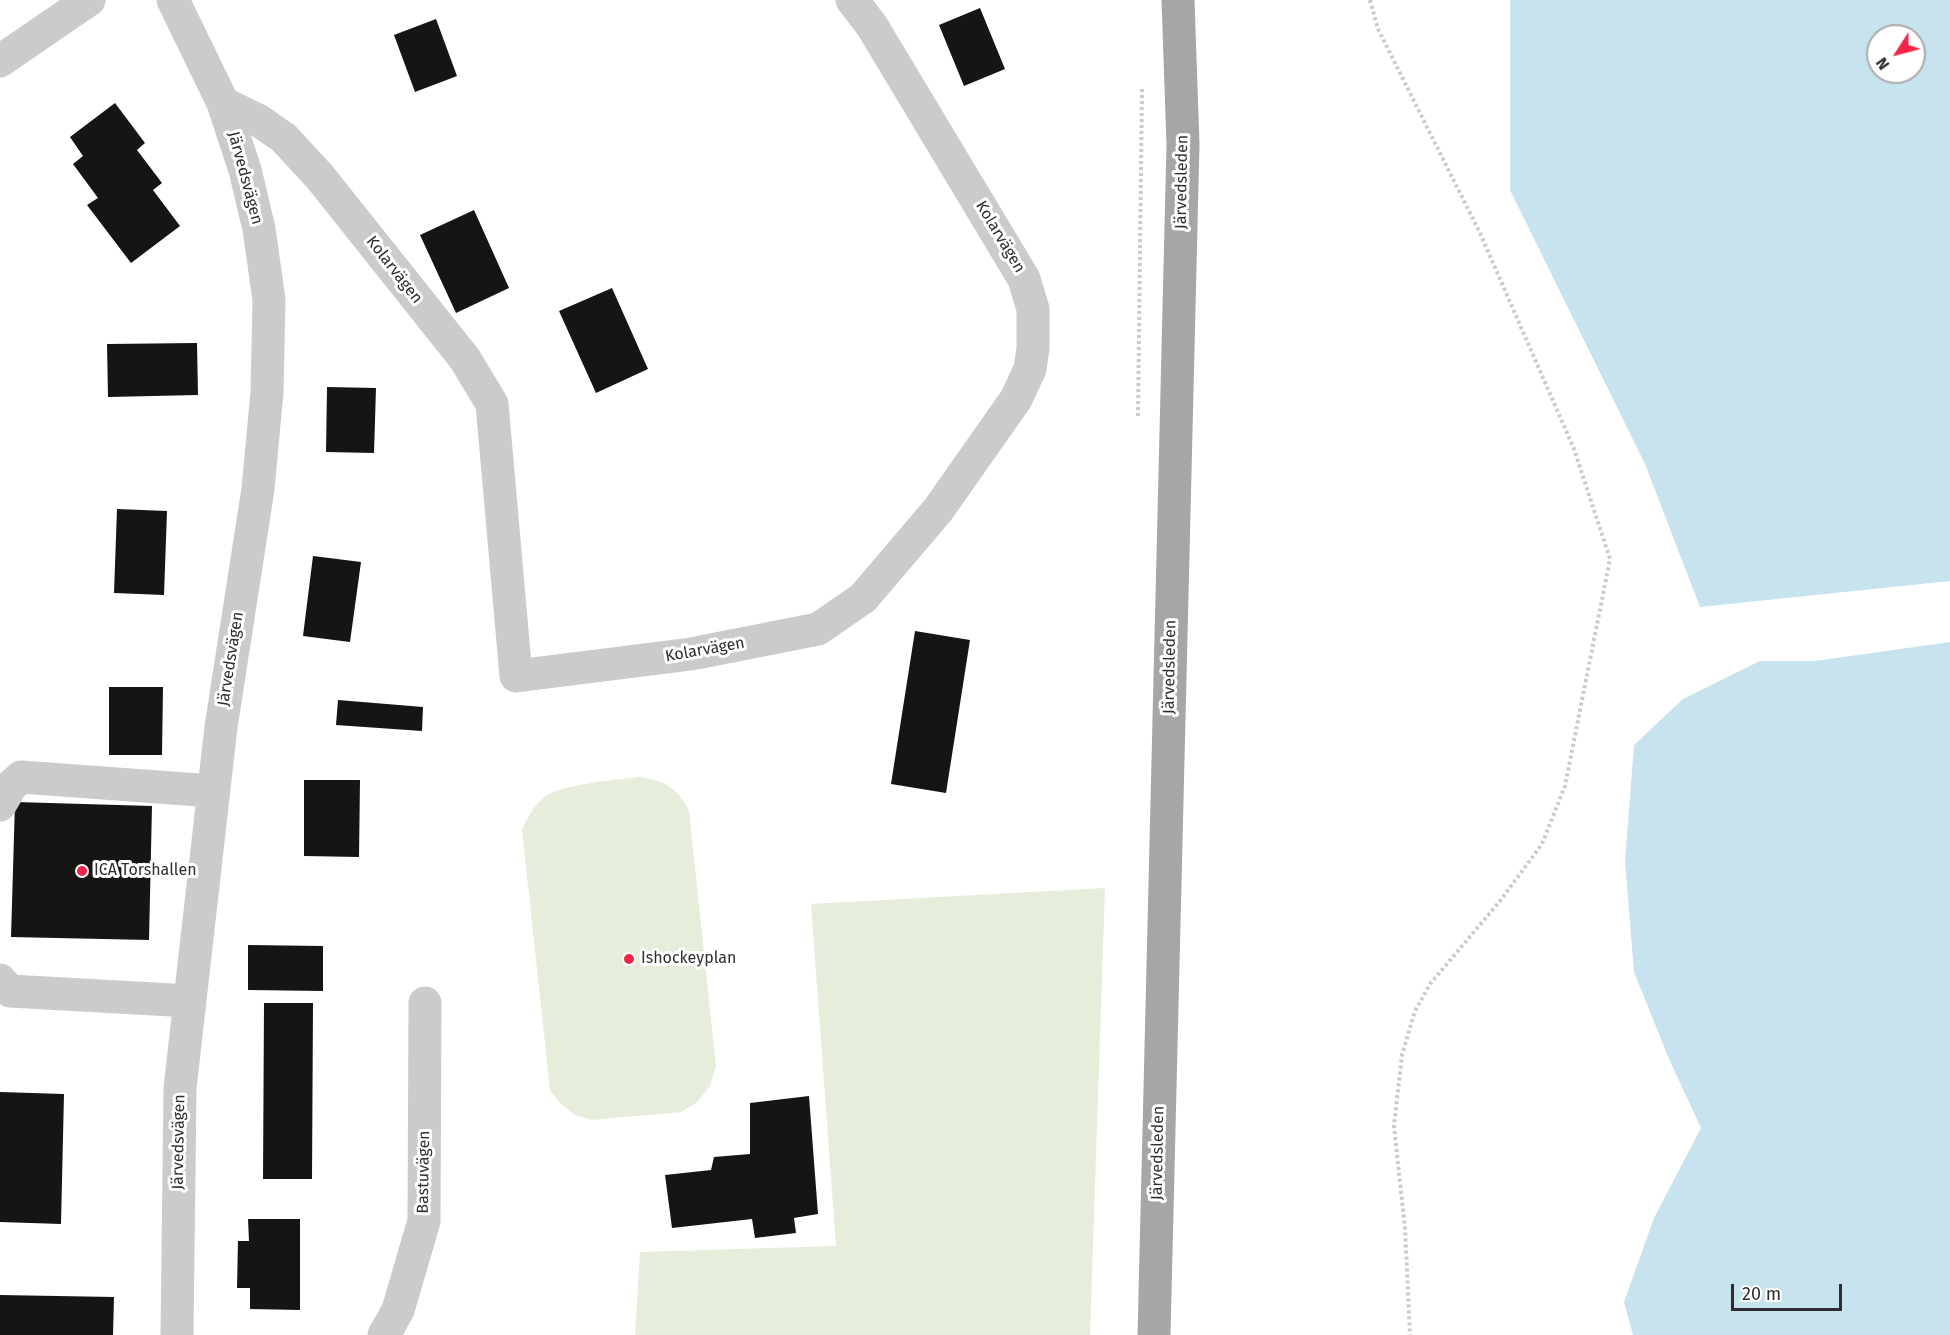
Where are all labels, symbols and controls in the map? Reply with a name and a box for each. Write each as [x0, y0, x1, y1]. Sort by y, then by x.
north arrow [1866, 24, 1926, 84]
text: N [1872, 54, 1893, 74]
street label: Järvedsvägen [223, 129, 267, 227]
street label: Järvedsleden [1172, 135, 1192, 229]
street label: Kolarvägen [971, 198, 1029, 276]
street label: Kolarvägen [362, 232, 426, 308]
street label: Järvedsvägen [214, 610, 248, 708]
street label: Järvedsleden [1160, 620, 1180, 714]
street label: Kolarvägen [664, 634, 746, 666]
place label: ICA Torshallen [94, 861, 197, 881]
marker: ICA Torshallen [75, 864, 89, 878]
place label: Ishockeyplan [641, 949, 736, 969]
marker: Ishockeyplan [622, 952, 636, 966]
street label: Järvedsvägen [169, 1094, 189, 1190]
street label: Järvedsleden [1148, 1106, 1168, 1200]
street label: Bastuvägen [414, 1130, 434, 1214]
scale bar [1734, 1272, 1845, 1310]
text: 20 m [1742, 1283, 1781, 1305]

